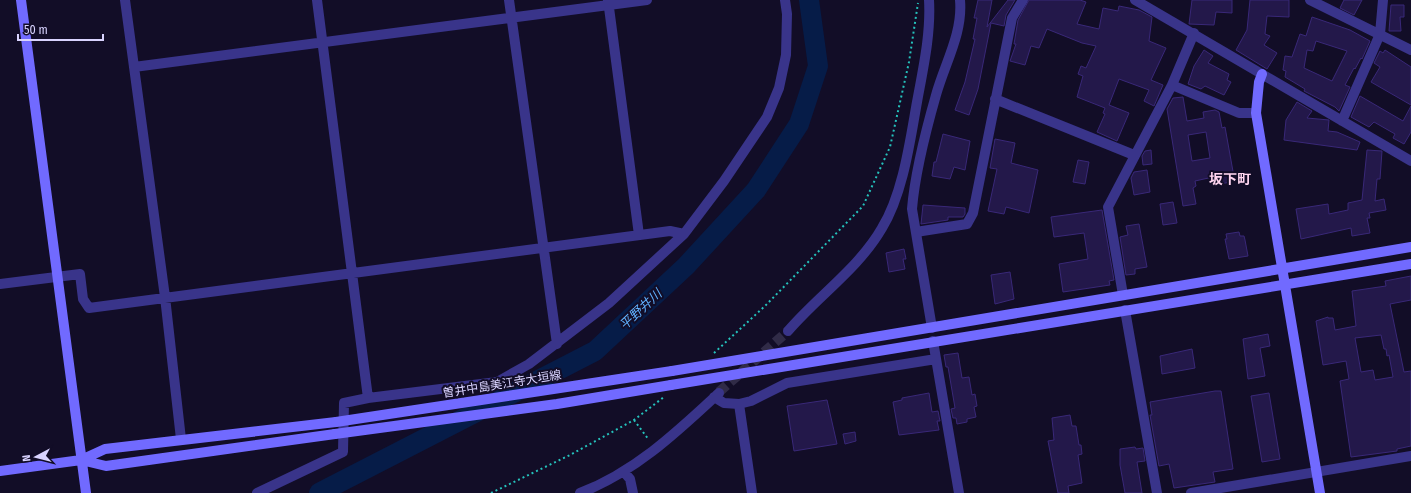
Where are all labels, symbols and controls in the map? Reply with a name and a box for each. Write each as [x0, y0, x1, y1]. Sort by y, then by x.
scale bar [18, 16, 103, 42]
text: 50 m [24, 23, 48, 37]
district label: 坂下町 [1209, 171, 1251, 188]
water label: 平野井川 [616, 285, 666, 333]
street label: 曽井中島美江寺大垣線 [442, 368, 562, 400]
north arrow [16, 437, 56, 477]
text: N [20, 454, 33, 462]

